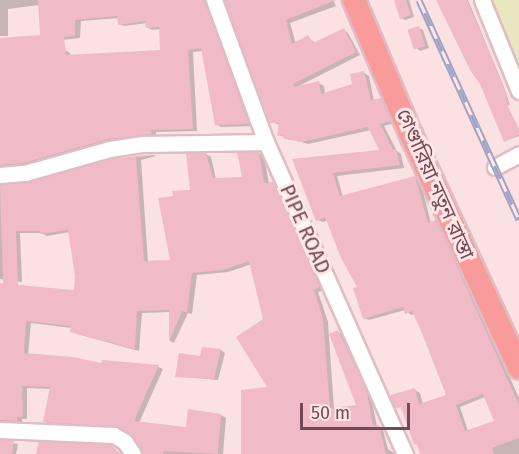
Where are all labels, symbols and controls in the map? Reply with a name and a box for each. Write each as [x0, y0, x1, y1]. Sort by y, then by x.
street label: গেণ্ডারিয়া নতুন রাস্তা [391, 105, 479, 263]
street label: PIPE ROAD [275, 181, 335, 277]
scale bar [303, 391, 412, 429]
text: 50 m [311, 402, 350, 424]

